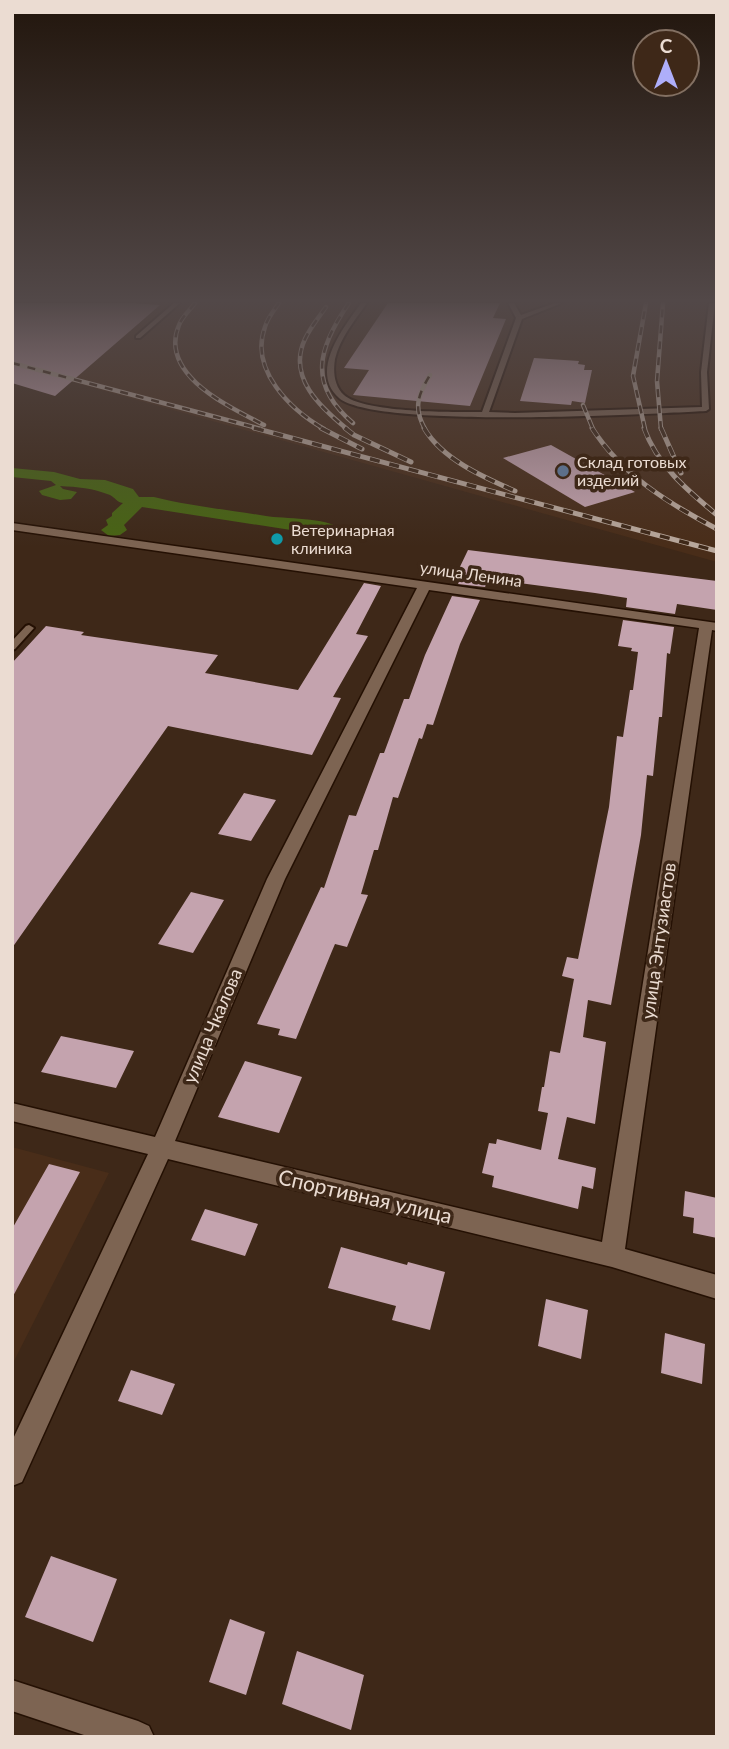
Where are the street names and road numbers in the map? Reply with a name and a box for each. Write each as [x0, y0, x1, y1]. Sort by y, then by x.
street label: улица Ленина [419, 557, 523, 590]
street label: улица Энтузиастов [636, 861, 680, 1021]
street label: улица Чкалова [178, 965, 246, 1086]
street label: Спортивная улица [276, 1163, 455, 1228]

